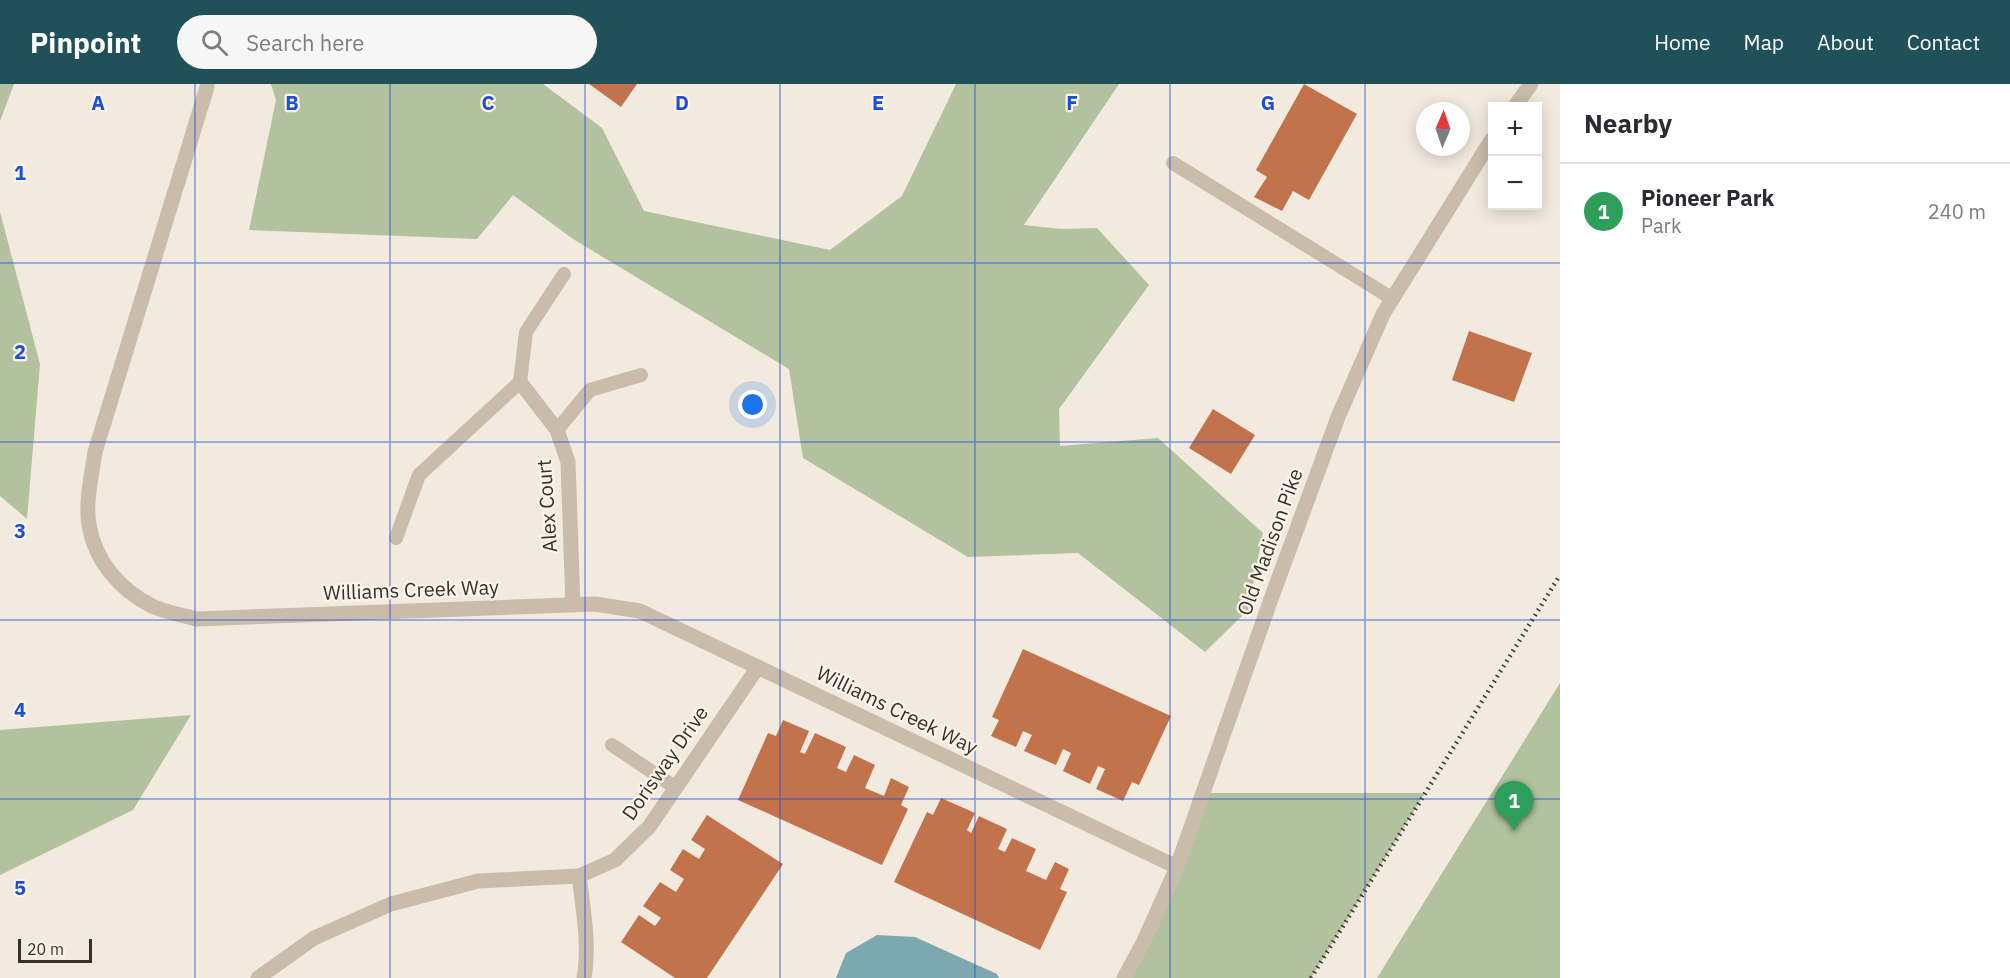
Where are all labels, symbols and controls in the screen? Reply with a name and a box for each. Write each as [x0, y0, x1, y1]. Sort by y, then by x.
search box [177, 15, 597, 69]
text: Pinpoint [30, 24, 141, 61]
icon: search [198, 26, 231, 59]
text: Search here [246, 28, 364, 57]
text: Home [1654, 28, 1711, 56]
text: Map [1744, 28, 1784, 56]
text: About [1817, 28, 1874, 56]
text: Contact [1907, 28, 1980, 56]
text: A [91, 89, 105, 116]
text: B [285, 89, 299, 116]
text: C [481, 89, 495, 116]
text: D [675, 89, 689, 116]
text: E [872, 89, 884, 116]
text: F [1066, 89, 1078, 116]
text: G [1261, 89, 1275, 116]
north arrow [1416, 102, 1470, 156]
map controls [1488, 102, 1542, 210]
button: + [1488, 102, 1542, 156]
text: Nearby [1584, 106, 1672, 140]
button: − [1488, 156, 1542, 210]
text: 1 [14, 159, 26, 186]
text: Pioneer Park [1641, 183, 1774, 212]
text: 1 [1598, 198, 1610, 225]
text: 240 m [1928, 198, 1986, 225]
text: Park [1641, 212, 1681, 239]
text: 2 [14, 338, 26, 365]
your location [738, 390, 767, 419]
street label: Alex Court [530, 459, 563, 554]
street label: Old Madison Pike [1230, 464, 1309, 619]
text: 3 [14, 517, 26, 544]
street label: Williams Creek Way [322, 573, 500, 606]
street label: Williams Creek Way [812, 659, 982, 760]
text: 4 [14, 696, 26, 723]
street label: Dorisway Drive [615, 700, 714, 825]
pin: 1 [1494, 782, 1534, 831]
text: 5 [14, 874, 26, 901]
scale bar [18, 936, 92, 964]
text: 20 m [27, 939, 64, 959]

